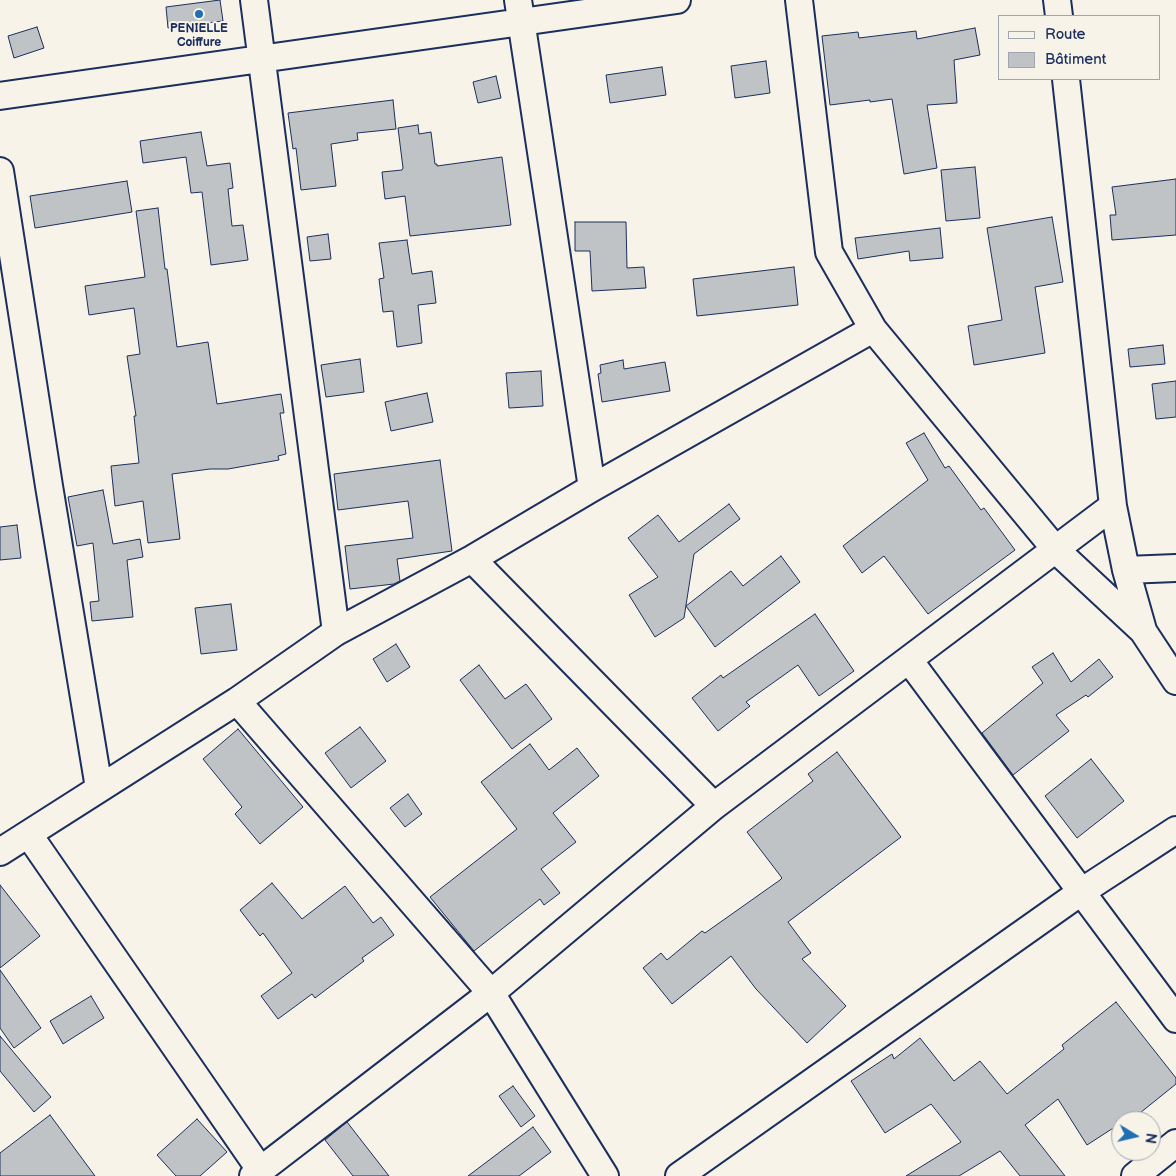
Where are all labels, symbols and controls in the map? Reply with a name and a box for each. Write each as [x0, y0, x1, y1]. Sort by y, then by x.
marker: PENIELLE Coiffure [193, 8, 205, 20]
legend [998, 15, 1161, 80]
place label: PENIELLE Coiffure [170, 22, 228, 50]
text: Route [1045, 25, 1085, 44]
text: Bâtiment [1045, 50, 1106, 69]
north arrow [1111, 1111, 1161, 1161]
text: N [1141, 1132, 1160, 1145]

